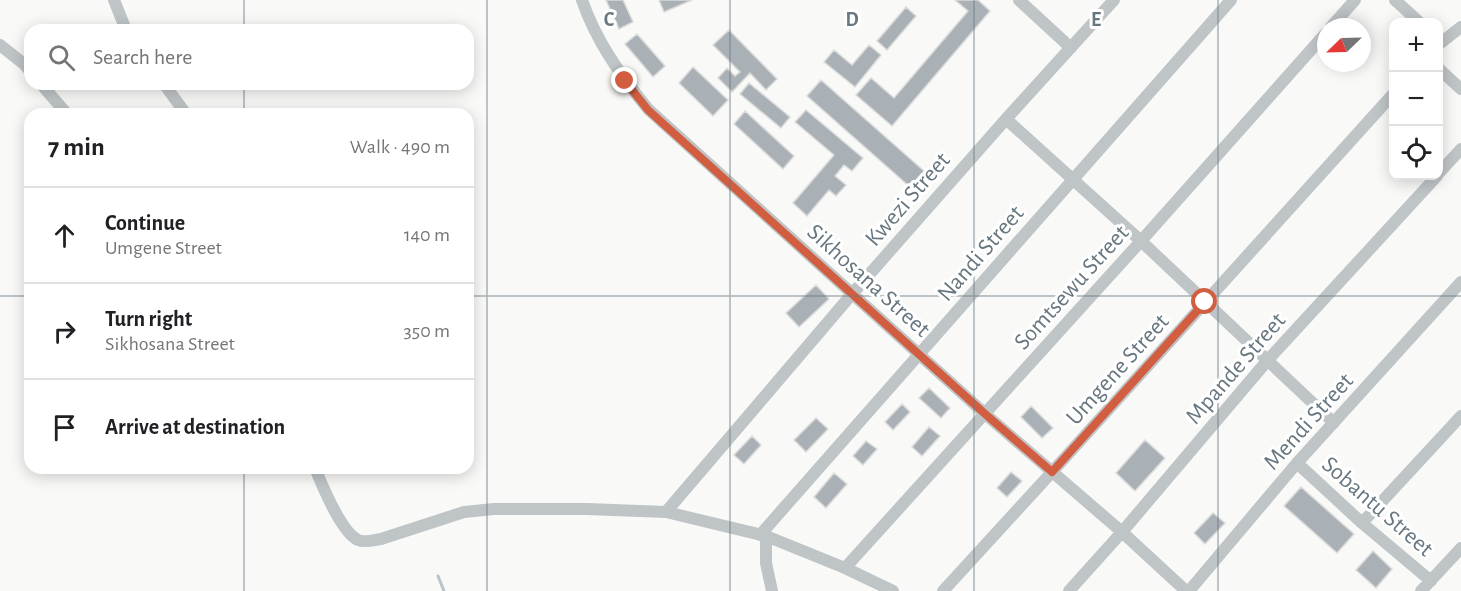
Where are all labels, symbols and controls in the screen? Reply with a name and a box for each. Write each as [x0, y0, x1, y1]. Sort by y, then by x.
text: C [604, 10, 615, 30]
text: D [845, 10, 859, 30]
text: E [1091, 10, 1101, 30]
north arrow [1317, 18, 1371, 72]
map controls [1389, 18, 1443, 180]
button: + [1389, 18, 1443, 72]
search box [24, 24, 474, 90]
icon: search [45, 41, 78, 74]
text: Search here [93, 46, 192, 68]
route end [611, 67, 637, 93]
button: − [1389, 72, 1443, 126]
button: locate [1389, 126, 1443, 180]
text: 7 min [48, 134, 105, 160]
text: Walk · 490 m [350, 137, 450, 157]
street label: Kwezi Street [861, 148, 955, 251]
street label: Nandi Street [933, 201, 1029, 306]
text: Continue [105, 212, 185, 234]
icon: ahead [48, 219, 81, 252]
street label: Sikhosana Street [802, 220, 935, 342]
street label: Somtsewu Street [1010, 221, 1134, 354]
text: 140 m [404, 225, 450, 245]
text: Umgene Street [105, 238, 222, 258]
route start [1191, 288, 1217, 314]
text: Turn right [105, 308, 192, 330]
street label: Mpande Street [1181, 308, 1290, 429]
street label: Umgene Street [1062, 309, 1174, 430]
icon: right [48, 315, 81, 348]
text: 350 m [404, 321, 450, 341]
text: Sikhosana Street [105, 334, 235, 354]
street label: Mendi Street [1259, 369, 1358, 475]
icon: arrive [48, 411, 81, 444]
text: Arrive at destination [105, 416, 285, 438]
street label: Sobantu Street [1317, 452, 1438, 561]

